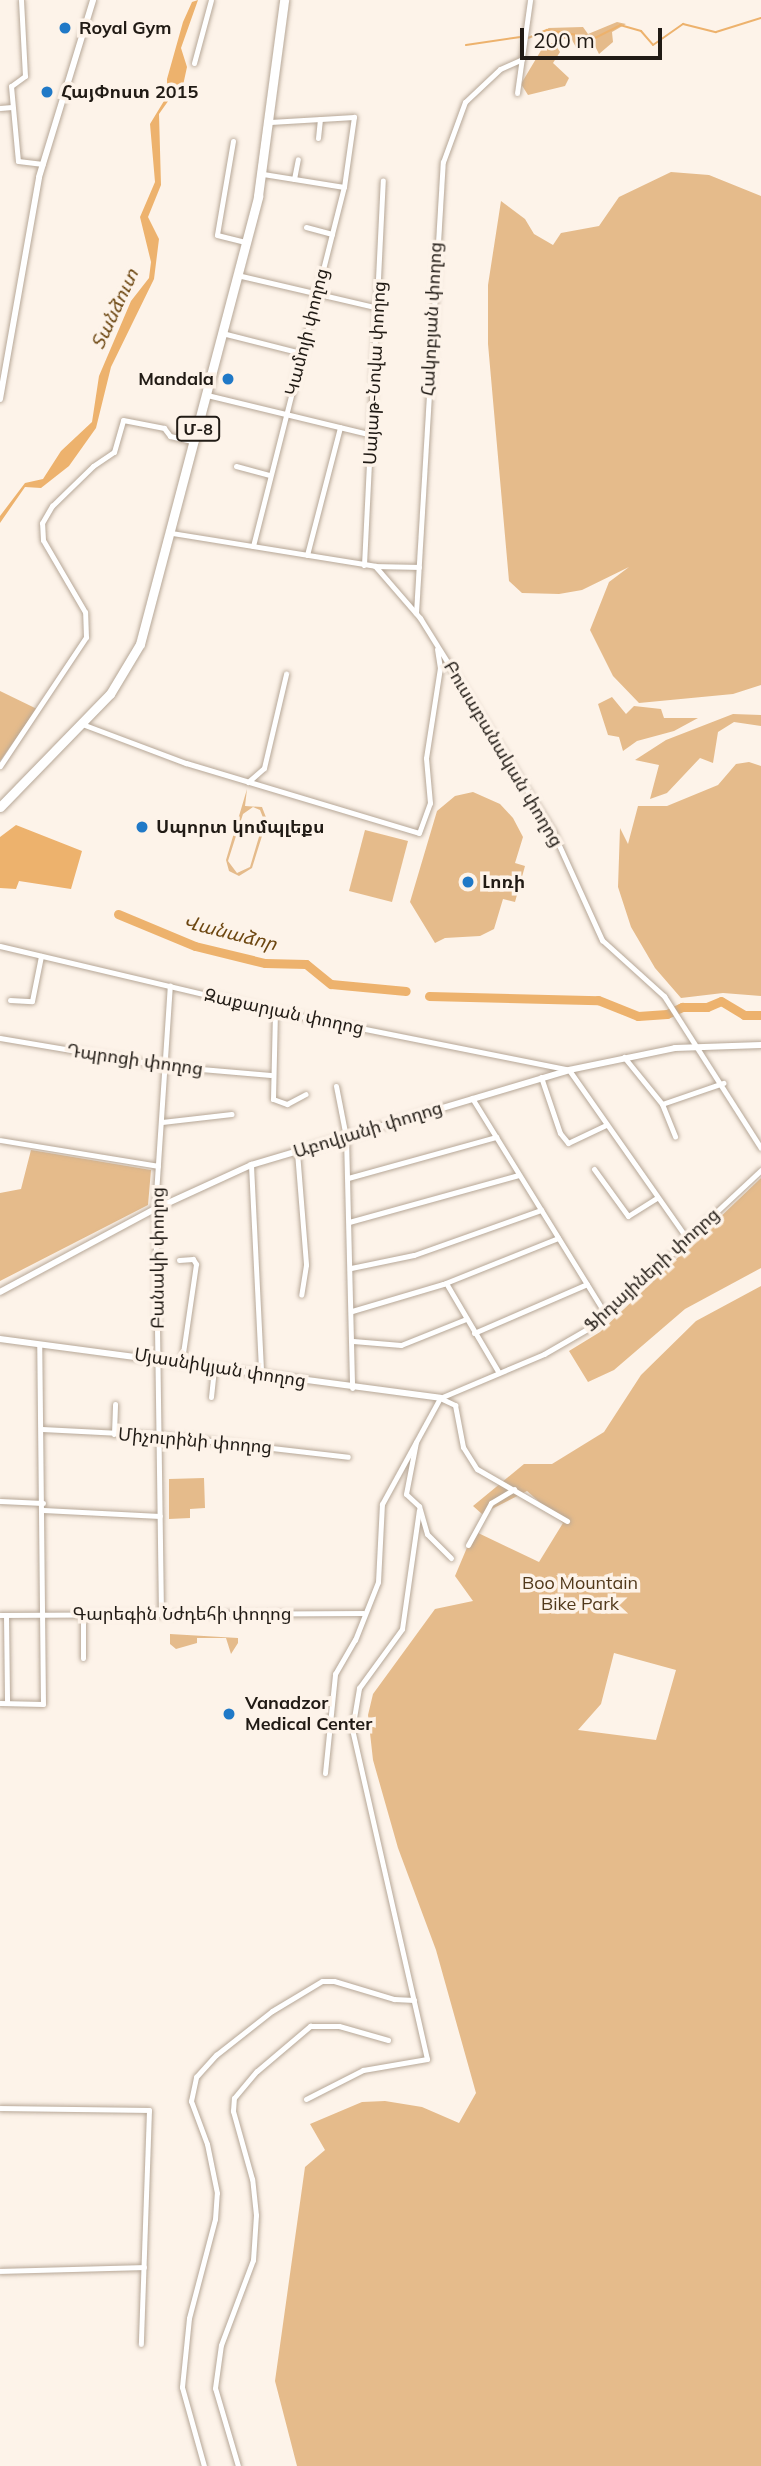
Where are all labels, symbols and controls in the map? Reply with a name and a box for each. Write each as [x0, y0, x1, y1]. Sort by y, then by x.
scale bar [523, 14, 665, 58]
place label: Royal Gym [79, 17, 172, 39]
marker: Royal Gym [57, 20, 73, 36]
text: 200 m [533, 27, 595, 53]
place label: ՀայՓոստ 2015 [61, 81, 198, 103]
marker: ՀայՓոստ 2015 [39, 84, 55, 100]
street label: Հակոբյան փողոց [417, 241, 447, 397]
water label: Տանձուտ [87, 265, 143, 353]
street label: Կամոյի փողոց [281, 266, 333, 398]
street label: Սայաթ-Նովա փողոց [359, 281, 391, 465]
place label: Mandala [138, 368, 214, 390]
marker: Mandala [220, 371, 236, 387]
road number: Մ-8 [175, 416, 221, 442]
street label: Բուսաբանական փողոց [439, 657, 567, 851]
place label: Սպորտ կոմպլեքս [156, 816, 324, 838]
marker: Սպորտ կոմպլեքս [134, 819, 150, 835]
place label: Լոռի [482, 871, 525, 893]
marker: Լոռի [460, 874, 476, 890]
water label: Վանաձոր [181, 910, 279, 956]
street label: Զաքարյան փողոց [202, 985, 366, 1039]
street label: Դպրոցի փողոց [65, 1040, 205, 1080]
street label: Աբովյանի փողոց [291, 1097, 445, 1163]
street label: Բանակի փողոց [147, 1187, 169, 1329]
street label: Ֆիդայիների փողոց [580, 1204, 724, 1336]
street label: Մյասնիկյան փողոց [133, 1344, 307, 1392]
street label: Միչուրինի փողոց [117, 1423, 273, 1459]
park label: Boo Mountain Bike Park [522, 1573, 638, 1616]
street label: Գարեգին Նժդեհի փողոց [73, 1603, 291, 1625]
place label: Vanadzor Medical Center [245, 1693, 372, 1736]
marker: Vanadzor Medical Center [219, 1704, 239, 1724]

